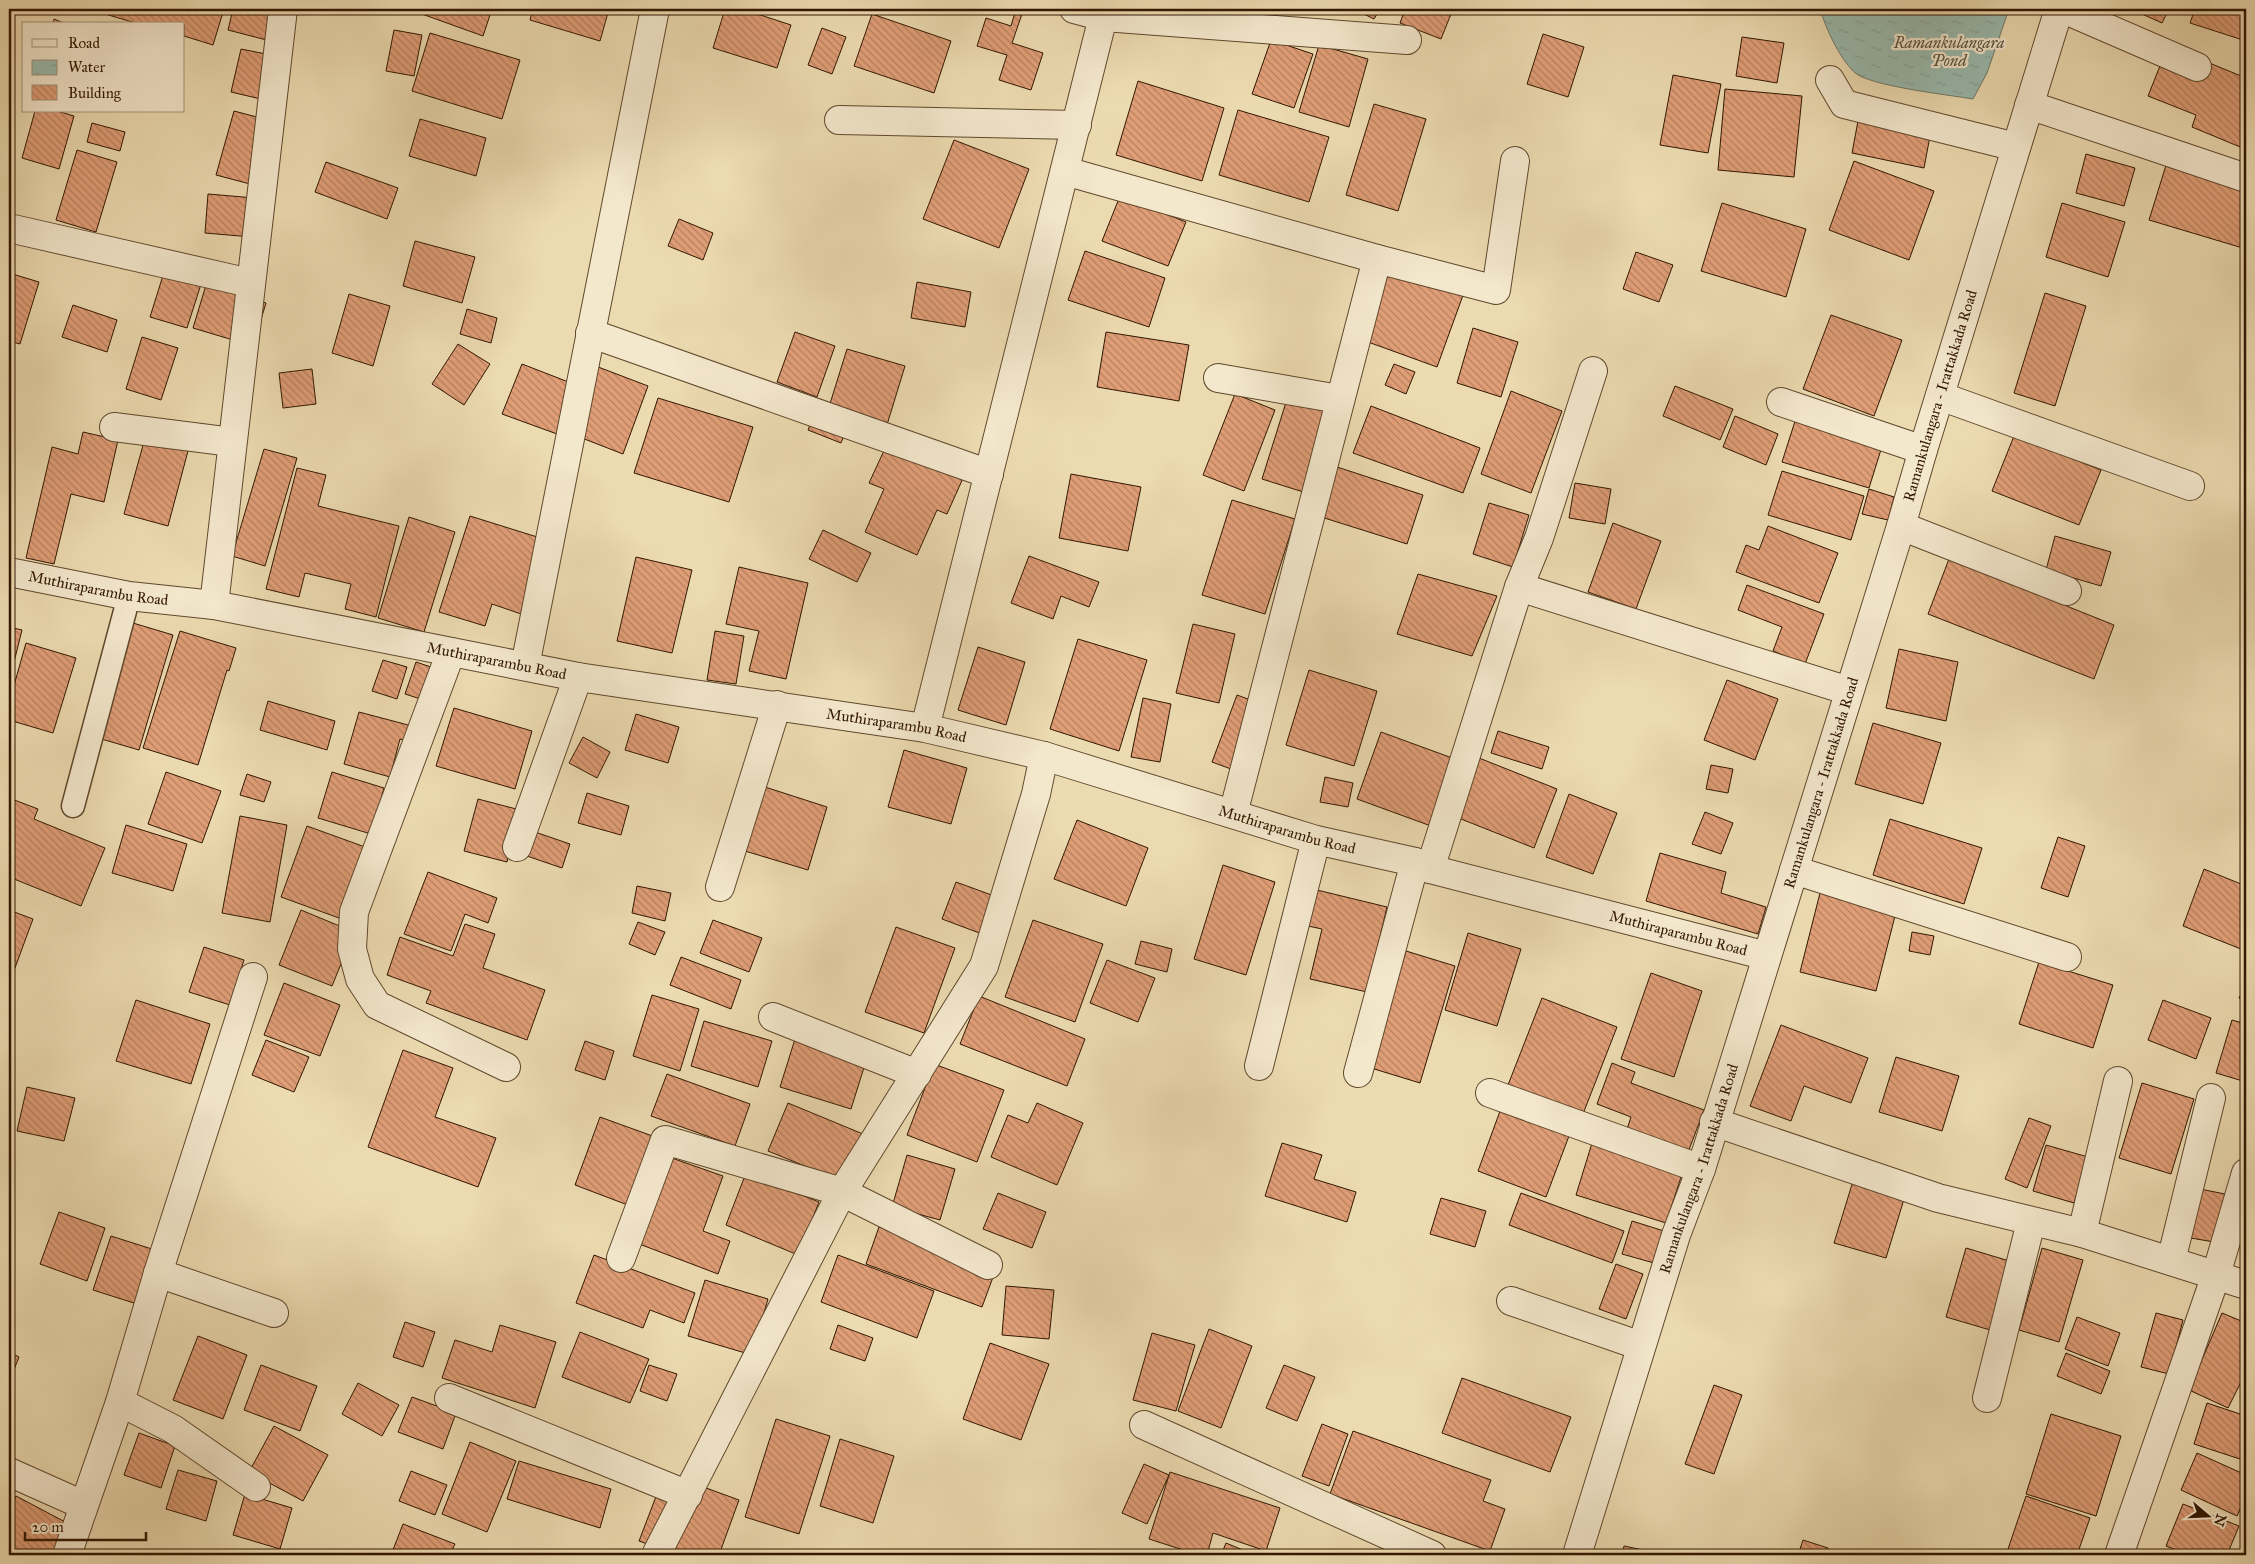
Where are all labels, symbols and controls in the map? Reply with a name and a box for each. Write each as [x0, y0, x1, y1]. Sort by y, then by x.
legend [22, 22, 185, 112]
water label: Ramankulangara Pond [1893, 33, 2005, 70]
text: Road [68, 34, 100, 52]
text: Water [68, 58, 105, 76]
text: Building [68, 84, 122, 102]
street label: Ramankulangara - Irattakkada Road [1900, 287, 1981, 504]
street label: Muthiraparambu Road [27, 567, 170, 609]
street label: Muthiraparambu Road [425, 638, 568, 684]
street label: Ramankulangara - Irattakkada Road [1780, 675, 1863, 891]
street label: Muthiraparambu Road [825, 705, 969, 747]
street label: Muthiraparambu Road [1216, 801, 1358, 858]
street label: Muthiraparambu Road [1607, 907, 1750, 960]
street label: Ramankulangara - Irattakkada Road [1656, 1061, 1742, 1276]
north arrow [2182, 1492, 2232, 1542]
scale bar [25, 1509, 146, 1541]
text: N [2210, 1512, 2230, 1529]
text: 20 m [32, 1518, 64, 1536]

